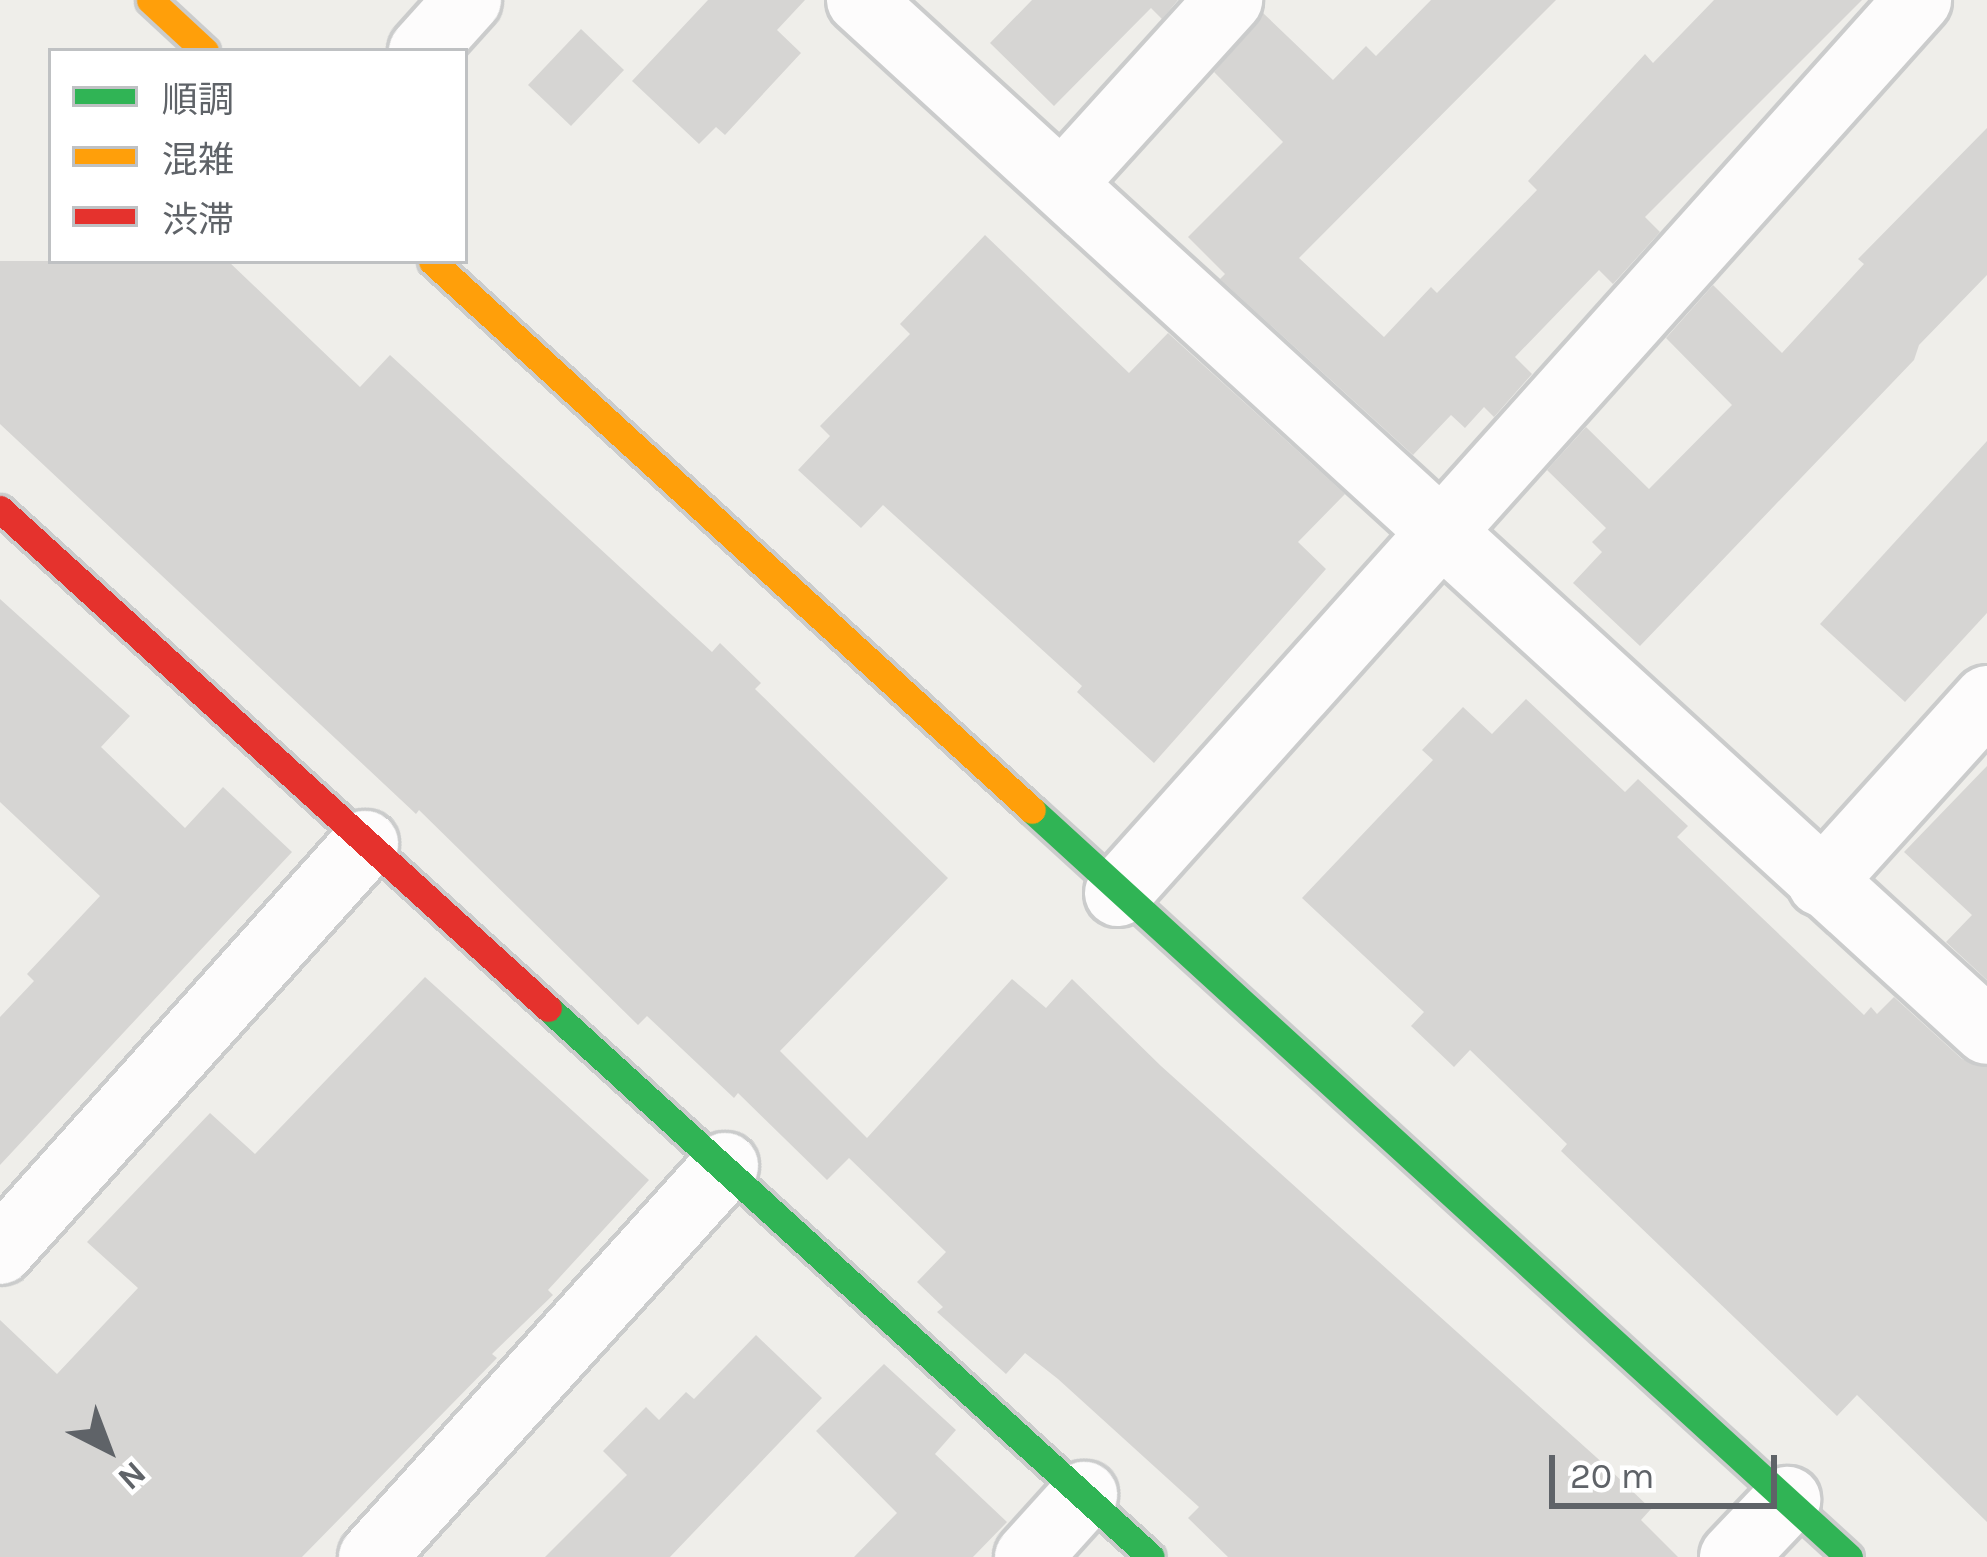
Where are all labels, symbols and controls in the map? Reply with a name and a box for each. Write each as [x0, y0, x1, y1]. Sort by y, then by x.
legend [48, 48, 468, 264]
text: 順調 [162, 79, 234, 121]
text: 混雑 [162, 139, 234, 181]
text: 渋滞 [162, 199, 234, 241]
north arrow [48, 1389, 168, 1509]
scale bar [1555, 1431, 1783, 1505]
text: N [111, 1454, 154, 1498]
text: 20 m [1570, 1455, 1654, 1497]

